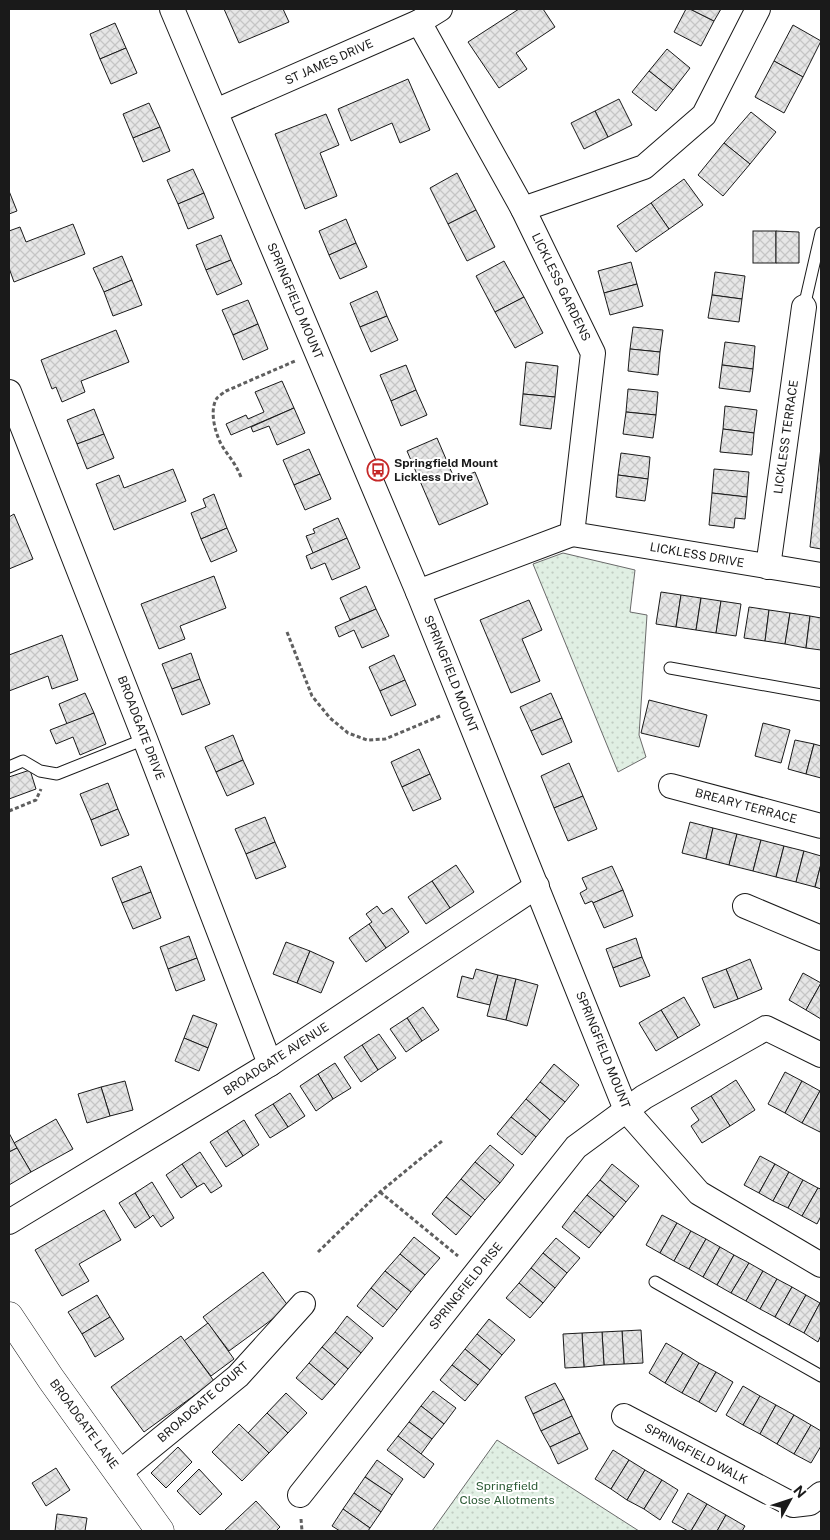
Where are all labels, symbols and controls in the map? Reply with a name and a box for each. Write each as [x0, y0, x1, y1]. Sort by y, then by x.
street label: ST JAMES DRIVE [283, 36, 375, 88]
street label: LICKLESS GARDENS [529, 231, 593, 343]
street label: SPRINGFIELD MOUNT [264, 241, 326, 361]
street label: LICKLESS TERRACE [771, 379, 801, 495]
place label: Springfield Mount Lickless Drive [394, 456, 498, 484]
bus stop icon: Springfield Mount Lickless Drive [366, 458, 390, 482]
street label: LICKLESS DRIVE [649, 540, 745, 570]
street label: SPRINGFIELD MOUNT [421, 613, 481, 735]
street label: BROADGATE DRIVE [115, 674, 167, 782]
street label: BREARY TERRACE [694, 786, 798, 826]
street label: SPRINGFIELD MOUNT [573, 989, 633, 1111]
street label: BROADGATE AVENUE [221, 1020, 331, 1098]
street label: SPRINGFIELD RISE [427, 1240, 505, 1332]
street label: BROADGATE COURT [155, 1359, 251, 1445]
street label: BROADGATE LANE [47, 1376, 121, 1472]
street label: SPRINGFIELD WALK [642, 1421, 750, 1487]
north arrow [765, 1475, 815, 1525]
park label: Springfield Close Allotments [459, 1479, 555, 1507]
text: N [790, 1482, 810, 1501]

